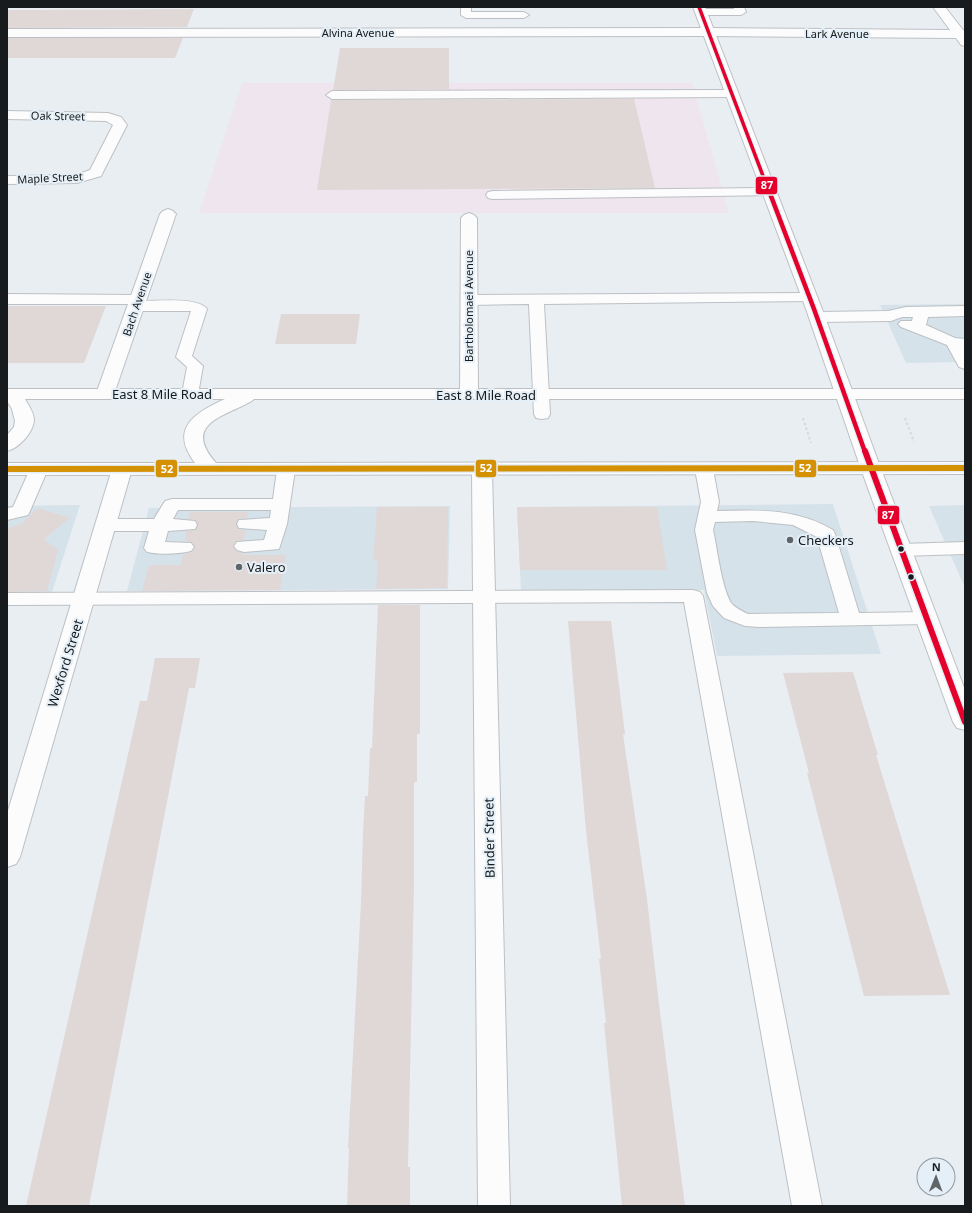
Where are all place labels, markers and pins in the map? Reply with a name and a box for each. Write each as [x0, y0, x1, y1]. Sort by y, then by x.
place label: Checkers [798, 531, 854, 549]
marker: Checkers [785, 535, 795, 545]
unlabelled marker [896, 544, 906, 554]
place label: Valero [247, 558, 286, 576]
marker: Valero [234, 562, 244, 572]
unlabelled marker [906, 572, 916, 582]

